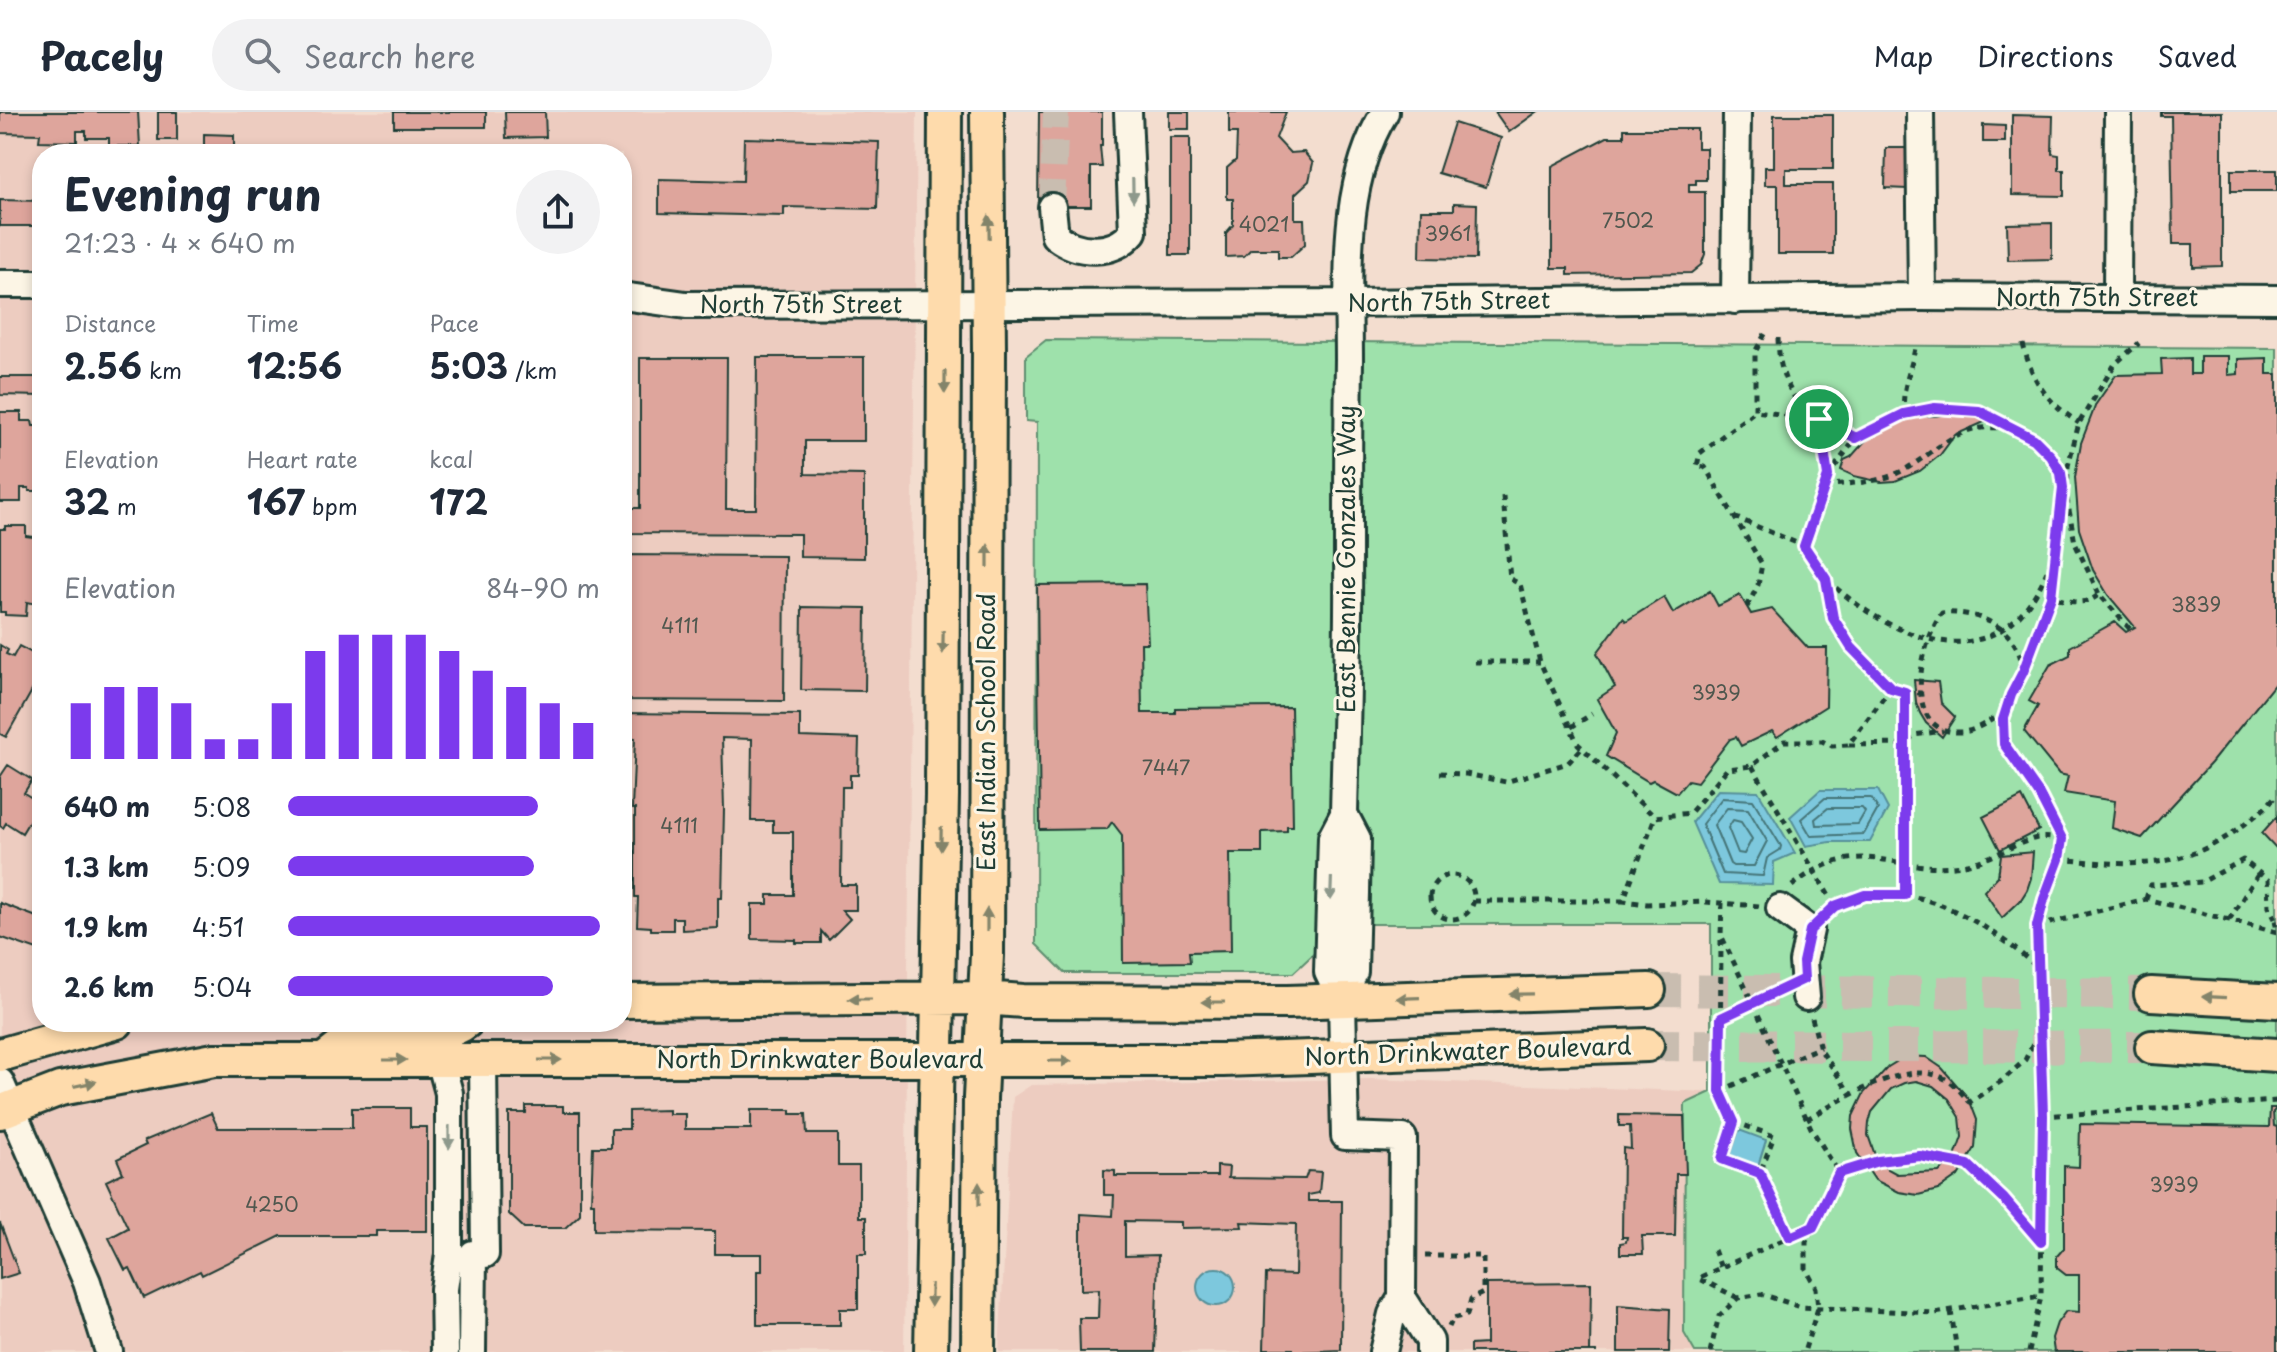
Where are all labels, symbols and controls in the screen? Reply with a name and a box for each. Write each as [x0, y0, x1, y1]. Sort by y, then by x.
search box [212, 19, 772, 91]
text: Pacely [40, 27, 164, 84]
icon: search [240, 33, 284, 77]
text: Search here [304, 33, 476, 78]
text: Map [1874, 34, 1933, 77]
text: Directions [1977, 34, 2114, 77]
text: Saved [2158, 34, 2237, 77]
text: Evening run [64, 160, 322, 226]
button: share [516, 170, 600, 254]
one-way arrow [1126, 178, 1139, 203]
house number: 7502 [1602, 205, 1654, 235]
house number: 4021 [1239, 209, 1289, 239]
one-way arrow [982, 214, 995, 239]
house number: 3961 [1425, 218, 1471, 248]
text: 21:23 · 4 × 640 m [64, 223, 296, 262]
street label: North 75th Street [1996, 278, 2198, 314]
street label: North 75th Street [1347, 280, 1551, 320]
street label: North 75th Street [700, 285, 902, 321]
text: Distance [64, 306, 156, 339]
text: Time [247, 306, 299, 339]
text: Pace [429, 306, 479, 339]
text: 2.56 [64, 339, 142, 391]
text: 12:56 [247, 339, 342, 391]
text: 5:03 [429, 339, 508, 391]
text: km [142, 353, 182, 386]
text: /km [508, 353, 557, 386]
one-way arrow [939, 370, 951, 395]
pin [1785, 385, 1853, 453]
icon: arrive [1797, 397, 1841, 441]
street label: East Bennie Gonzales Way [1327, 405, 1363, 713]
text: Elevation [64, 442, 159, 475]
text: Heart rate [247, 442, 358, 475]
text: kcal [429, 442, 473, 475]
text: 32 [64, 475, 110, 527]
text: 167 [247, 475, 305, 527]
text: 172 [429, 475, 488, 527]
text: m [110, 489, 137, 522]
text: bpm [305, 489, 358, 522]
one-way arrow [982, 543, 994, 568]
text: Elevation [64, 568, 176, 607]
text: 84–90 m [486, 568, 600, 607]
house number: 3839 [2171, 589, 2221, 619]
street label: East Indian School Road [967, 593, 1003, 871]
house number: 4111 [661, 610, 699, 640]
one-way arrow [937, 630, 949, 655]
house number: 3939 [1691, 677, 1741, 707]
house number: 7447 [1142, 752, 1190, 782]
text: 640 m [64, 787, 150, 826]
text: 5:08 [192, 787, 251, 826]
house number: 4111 [660, 810, 698, 840]
one-way arrow [935, 827, 947, 852]
text: 1.3 km [64, 847, 149, 886]
text: 5:09 [192, 847, 250, 886]
one-way arrow [1324, 877, 1337, 902]
text: 1.9 km [64, 907, 148, 946]
text: 4:51 [192, 907, 244, 946]
one-way arrow [981, 907, 993, 932]
text: 2.6 km [64, 967, 154, 1006]
text: 5:04 [192, 967, 252, 1006]
one-way arrow [1508, 987, 1533, 1000]
one-way arrow [1395, 991, 1420, 1004]
one-way arrow [2201, 991, 2226, 1004]
one-way arrow [847, 993, 872, 1005]
one-way arrow [1200, 996, 1225, 1008]
street label: North Drinkwater Boulevard [1304, 1026, 1632, 1074]
street label: North Drinkwater Boulevard [656, 1040, 984, 1076]
one-way arrow [383, 1054, 408, 1066]
one-way arrow [538, 1054, 563, 1066]
one-way arrow [1048, 1055, 1073, 1067]
one-way arrow [73, 1077, 98, 1090]
one-way arrow [443, 1125, 455, 1150]
house number: 3939 [2149, 1169, 2199, 1199]
one-way arrow [973, 1181, 985, 1206]
house number: 4250 [245, 1189, 299, 1219]
one-way arrow [925, 1283, 938, 1308]

